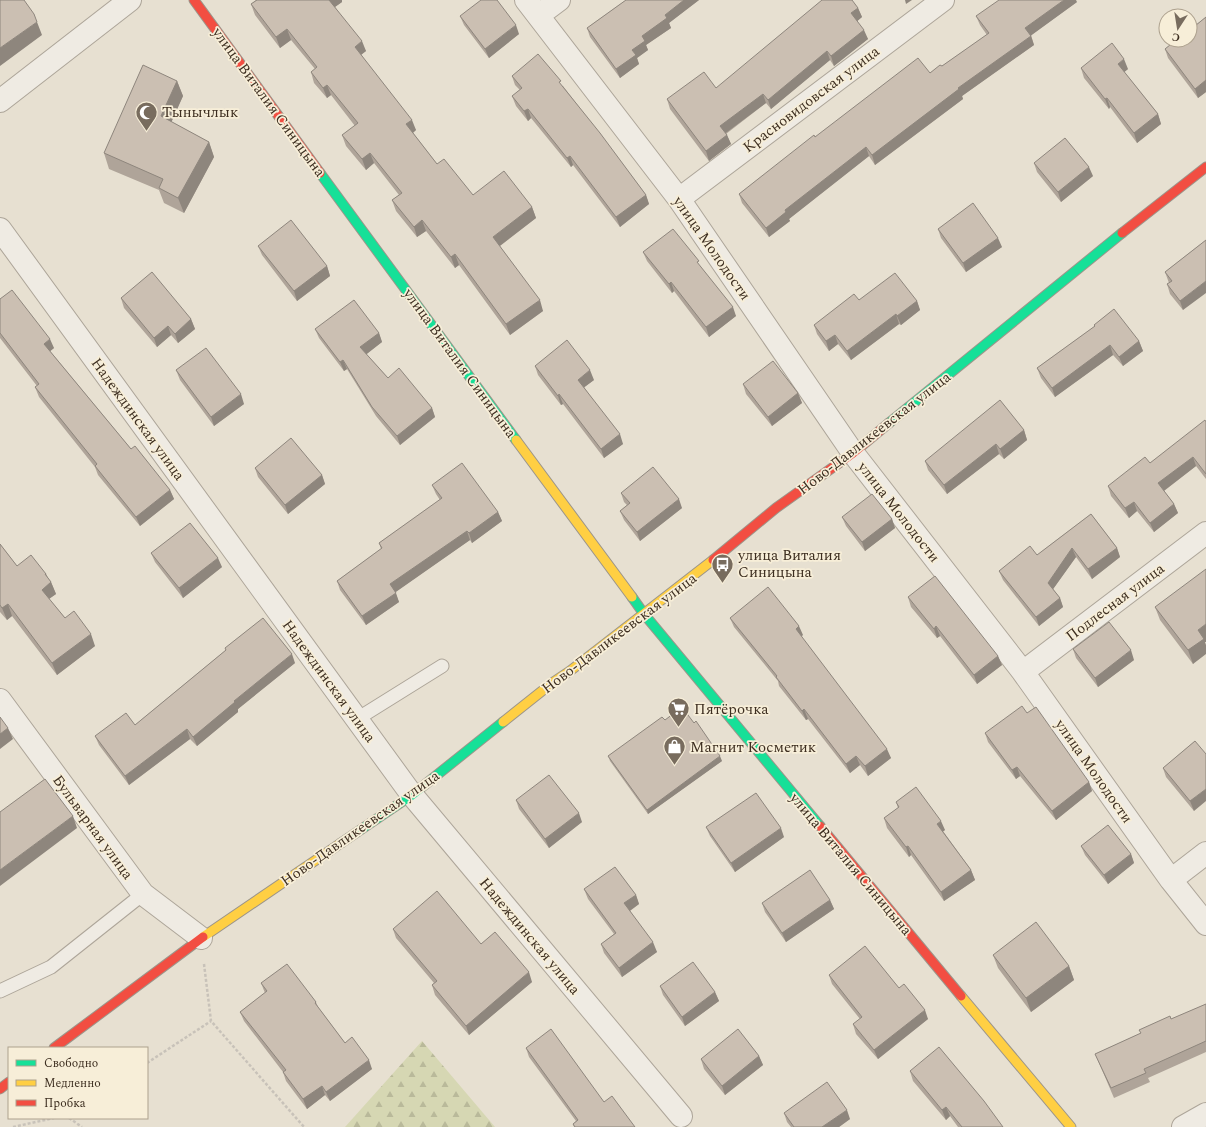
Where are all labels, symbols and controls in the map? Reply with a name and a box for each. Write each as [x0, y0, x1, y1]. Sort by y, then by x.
north arrow [1158, 8, 1198, 48]
street label: улица Виталия Синицына [206, 22, 331, 183]
text: С [1170, 28, 1182, 46]
street label: Красновидовская улица [738, 40, 885, 159]
mosque icon: Тынычлык [133, 99, 159, 132]
place label: Тынычлык [162, 101, 238, 124]
street label: улица Молодости [666, 191, 756, 305]
street label: улица Виталия Синицына [397, 283, 522, 444]
street label: Надеждинская улица [85, 353, 191, 486]
street label: Ново-Давликеевская улица [793, 366, 957, 501]
street label: улица Молодости [851, 456, 945, 568]
place label: улица Виталия Синицына [737, 544, 841, 584]
bus stop icon: улица Виталия Синицына [710, 551, 736, 584]
street label: Подлесная улица [1061, 557, 1170, 647]
street label: Ново-Давликеевская улица [537, 567, 702, 700]
street label: Надеждинская улица [276, 615, 382, 748]
supermarket icon: Пятёрочка [665, 696, 691, 729]
place label: Пятёрочка [694, 698, 769, 721]
street label: улица Молодости [1048, 714, 1138, 828]
shop icon: Магнит Косметик [661, 734, 687, 767]
place label: Магнит Косметик [690, 736, 816, 759]
street label: Ново-Давликеевская улица [276, 764, 445, 892]
street label: Бульварная улица [47, 770, 139, 885]
street label: улица Виталия Синицына [783, 787, 918, 941]
street label: Надеждинская улица [474, 873, 586, 1001]
legend [8, 1047, 148, 1119]
text: Свободно [44, 1054, 98, 1073]
text: Медленно [44, 1074, 101, 1093]
text: Пробка [44, 1094, 86, 1113]

